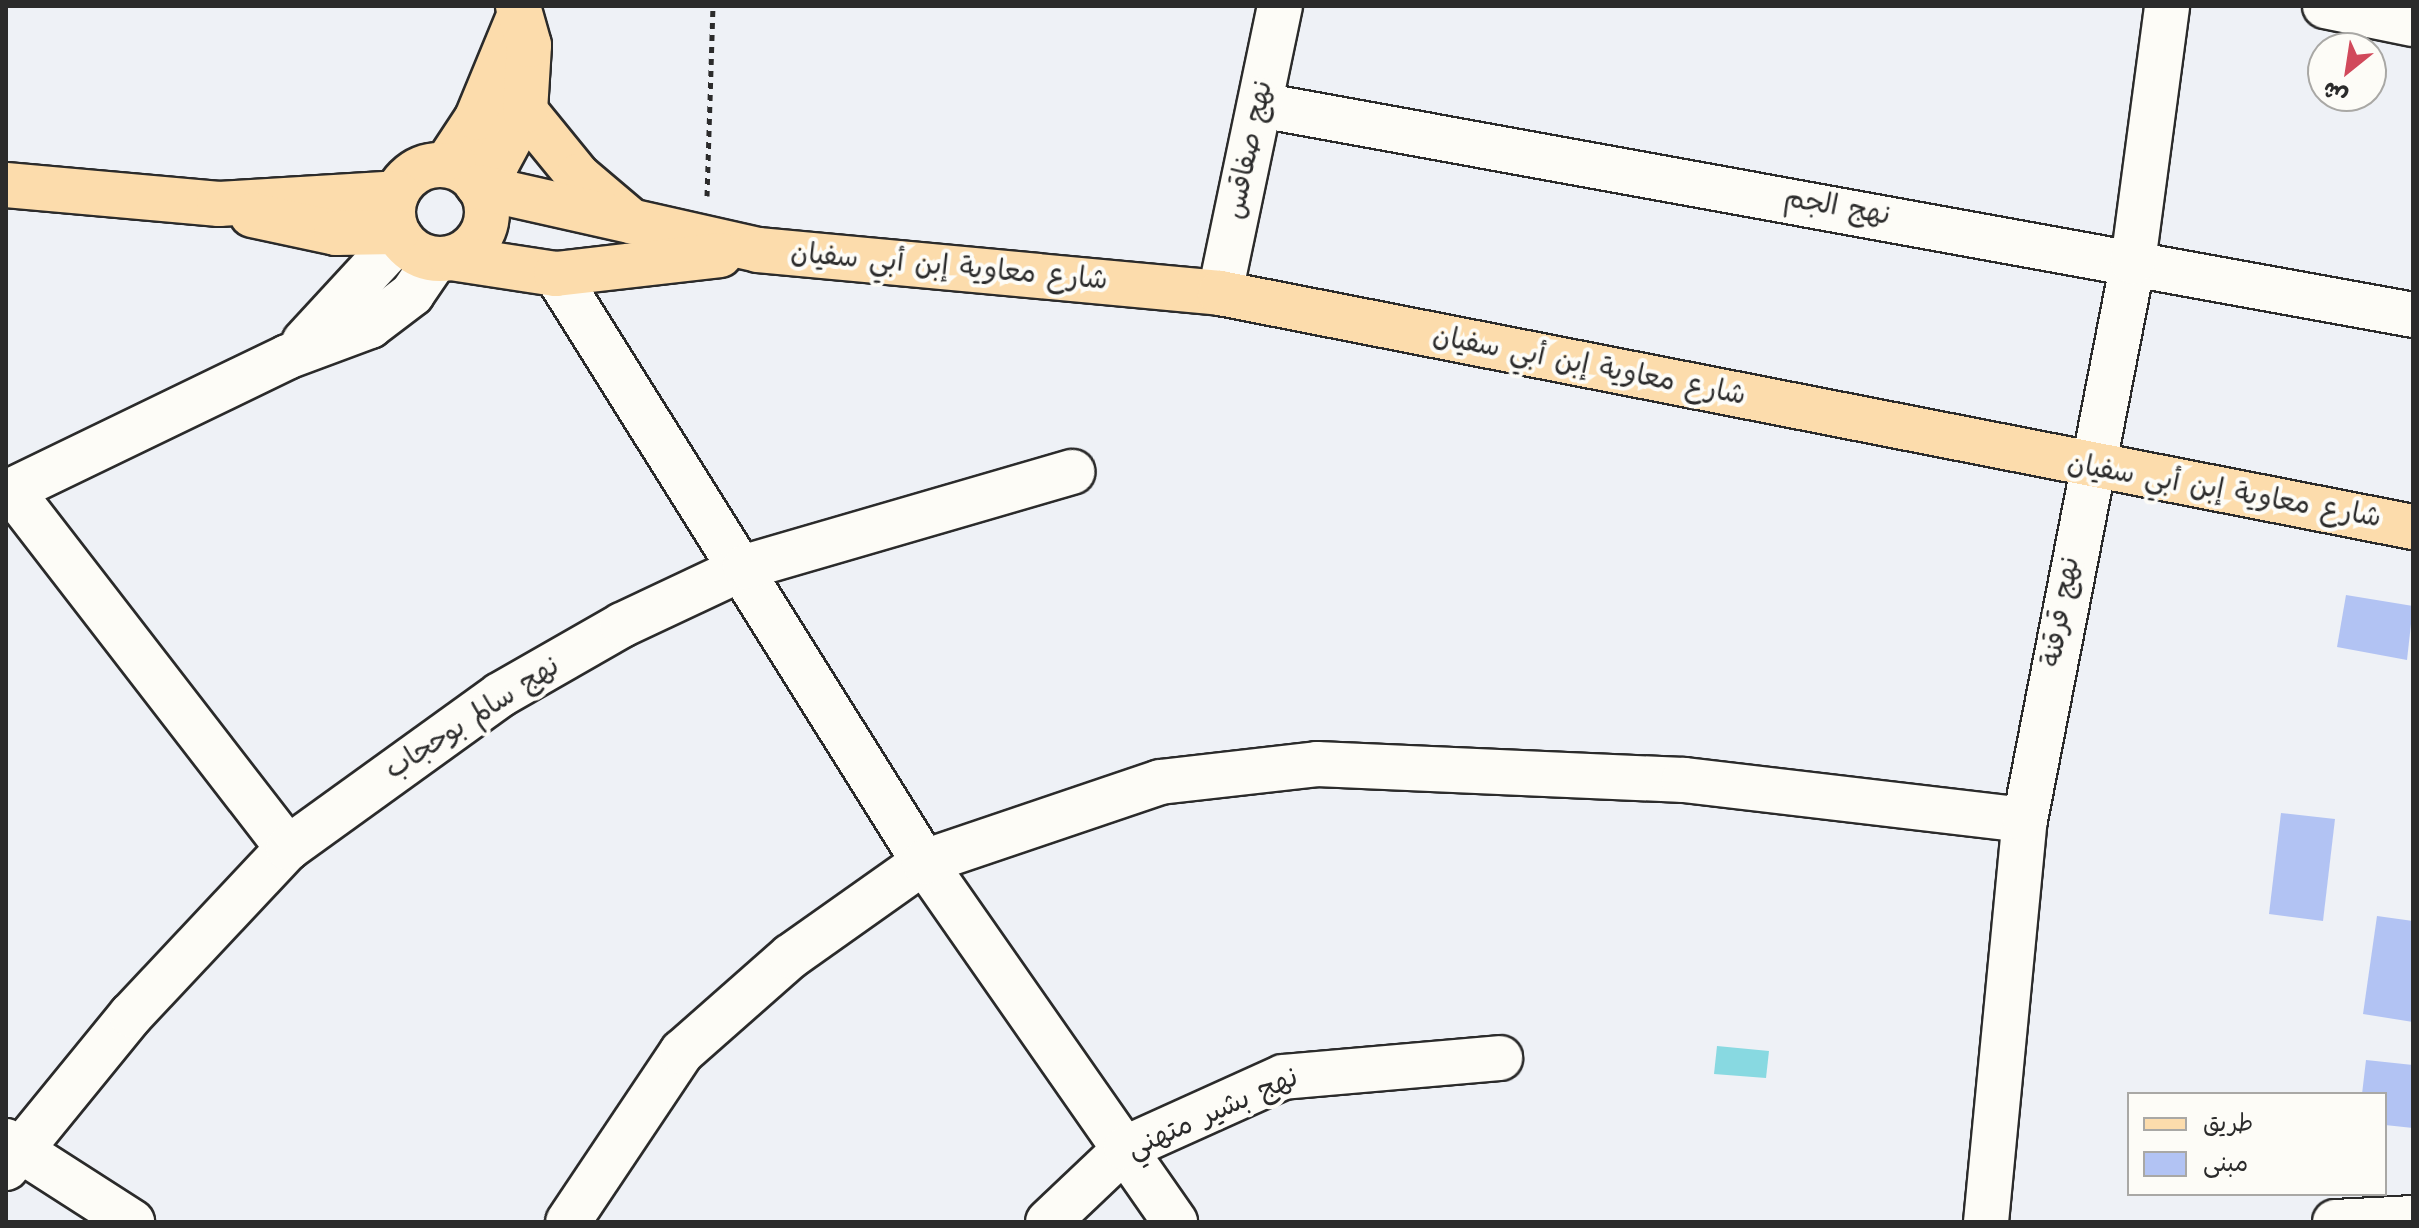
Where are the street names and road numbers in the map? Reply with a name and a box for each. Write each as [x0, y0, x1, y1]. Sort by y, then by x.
street label: نهج صفاقس [1219, 78, 1281, 222]
street label: نهج الجم [1781, 182, 1893, 234]
street label: شارع معاوية إبن أبي سفيان [789, 237, 1109, 299]
street label: شارع معاوية إبن أبي سفيان [1430, 320, 1748, 414]
street label: شارع معاوية إبن أبي سفيان [2064, 448, 2384, 536]
street label: نهج قرقنة [2036, 554, 2088, 670]
street label: نهج سالم بوحجاب [379, 650, 567, 788]
street label: نهج بشير متهني [1122, 1061, 1304, 1167]

